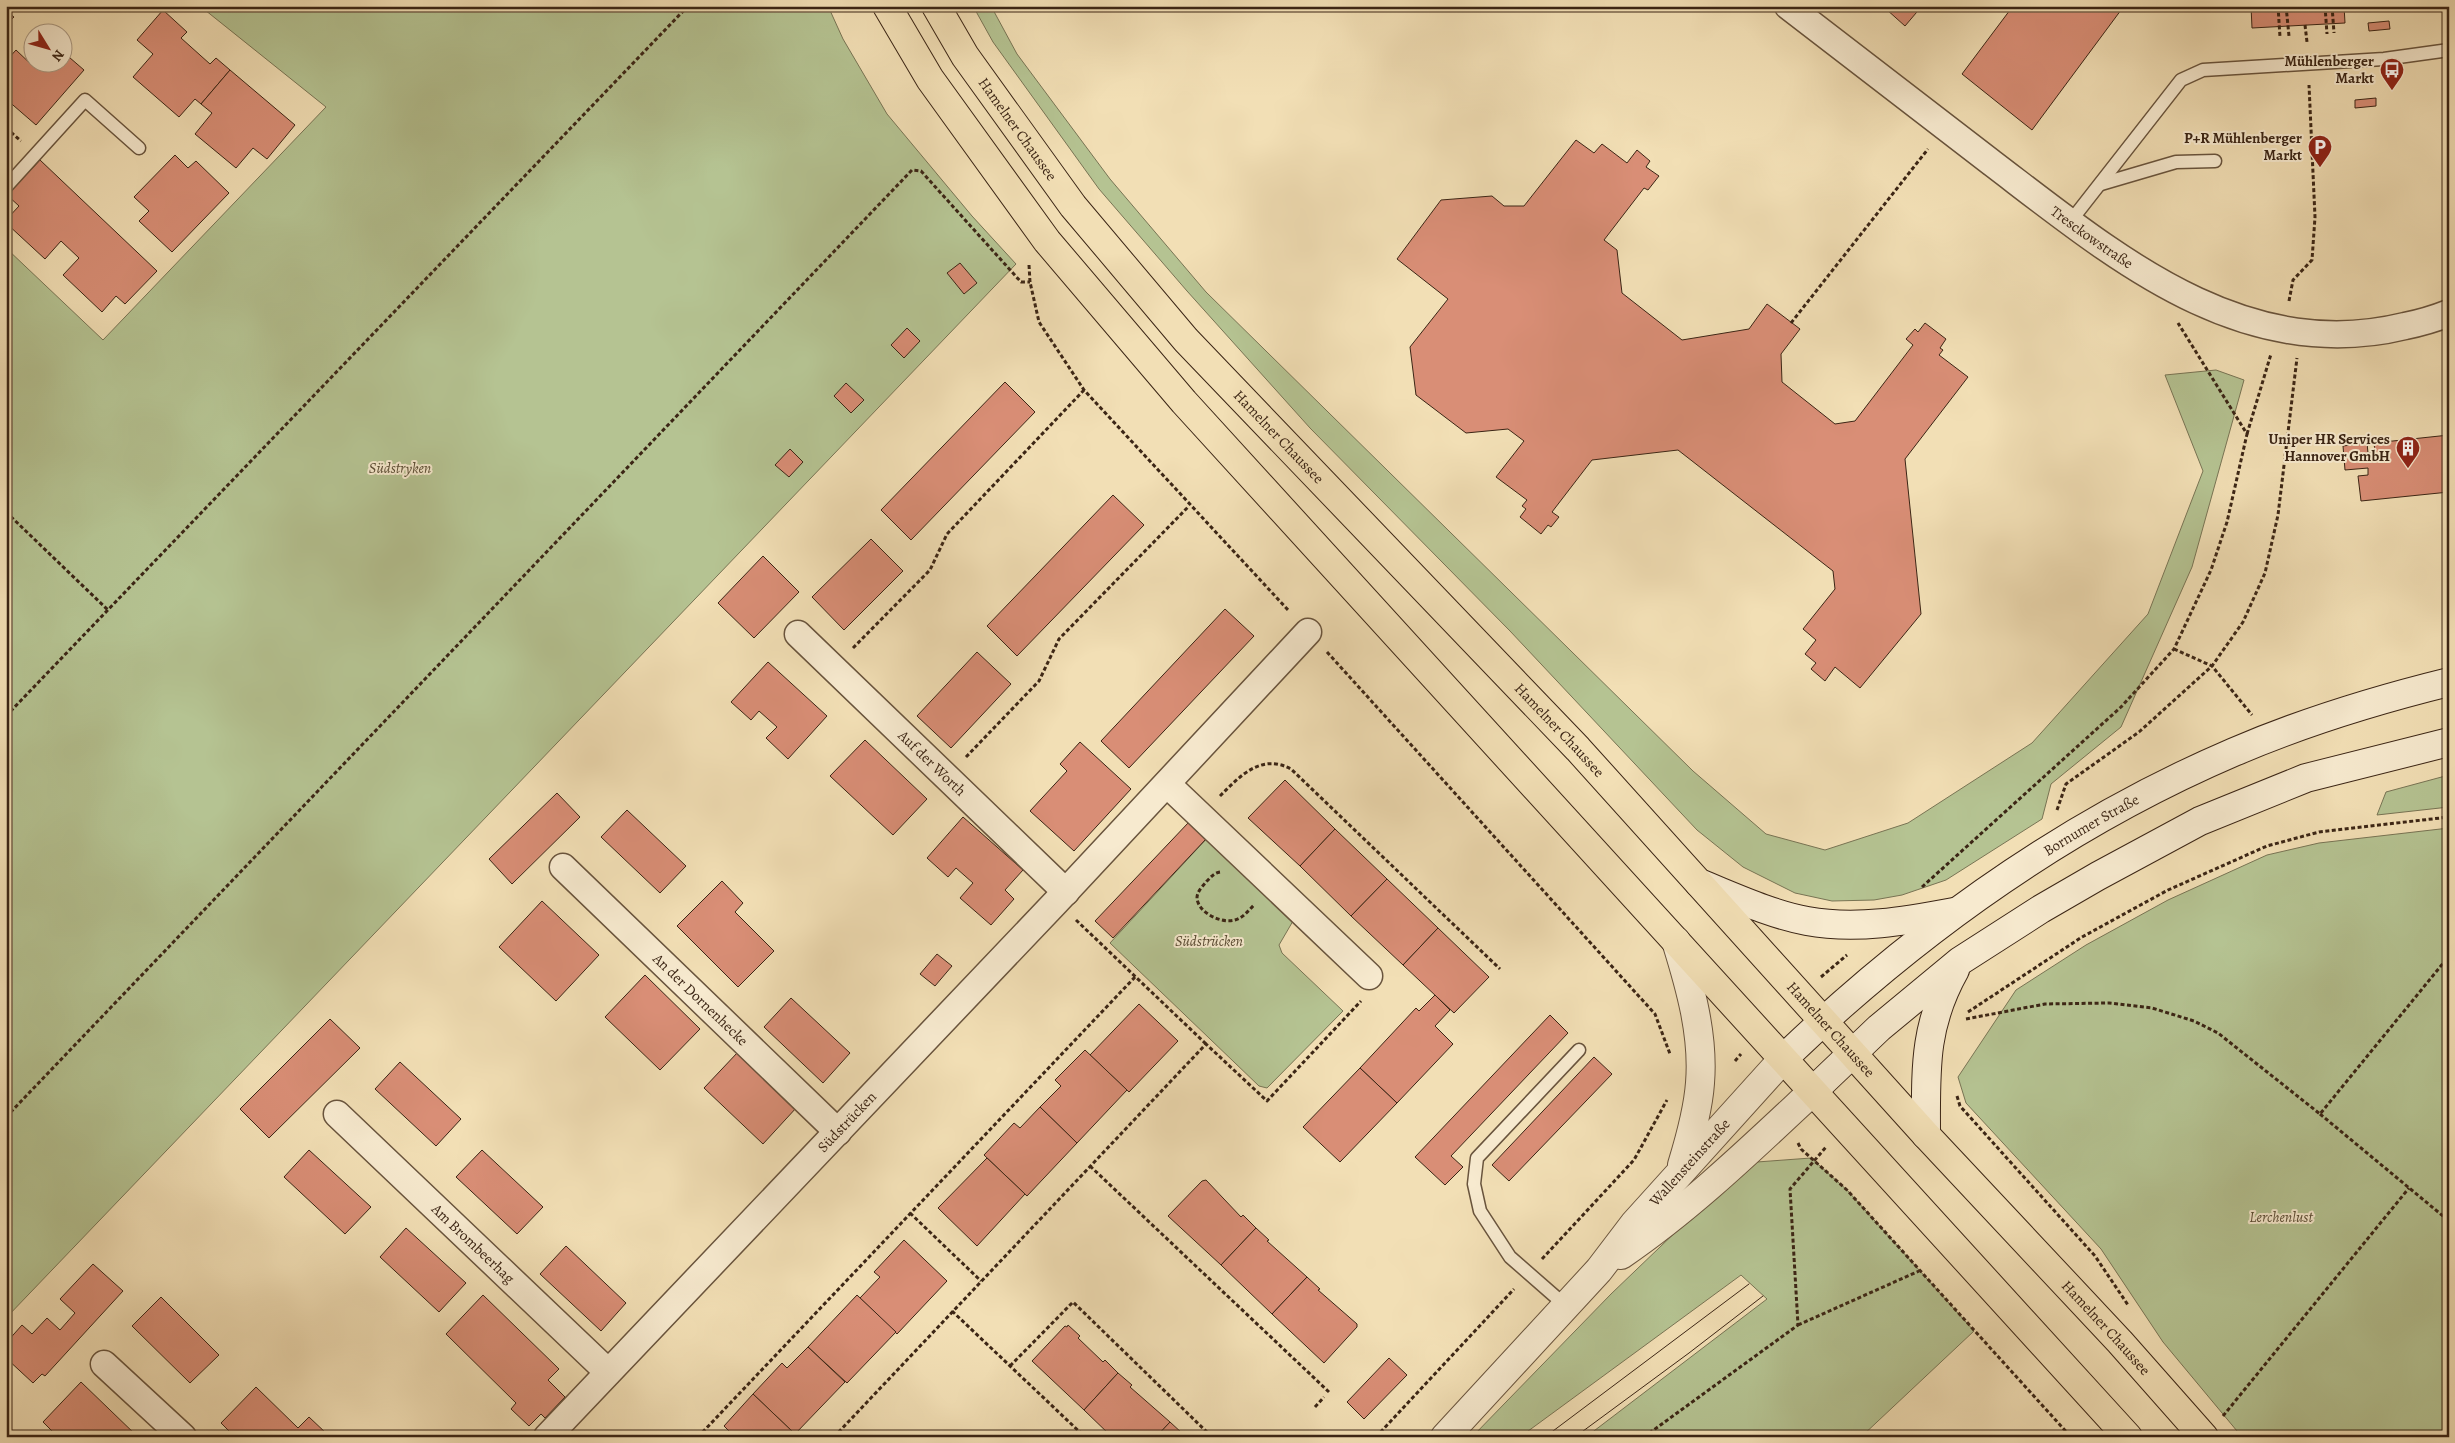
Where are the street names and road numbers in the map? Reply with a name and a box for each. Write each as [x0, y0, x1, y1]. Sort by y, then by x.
street label: Hamelner Chaussee [974, 74, 1062, 185]
street label: Tresckowstraße [2047, 201, 2137, 273]
street label: Hamelner Chaussee [1229, 386, 1329, 488]
street label: Hamelner Chaussee [1510, 679, 1609, 782]
street label: Auf der Worth [893, 725, 970, 800]
street label: Bornumer Straße [2039, 789, 2143, 861]
street label: An der Dornenhecke [648, 948, 753, 1050]
street label: Hamelner Chaussee [1782, 977, 1879, 1082]
street label: Südstrücken [813, 1087, 881, 1157]
street label: Wallensteinstraße [1644, 1114, 1735, 1211]
street label: Am Brombeerhag [427, 1199, 519, 1288]
street label: Hamelner Chaussee [2057, 1276, 2155, 1380]

